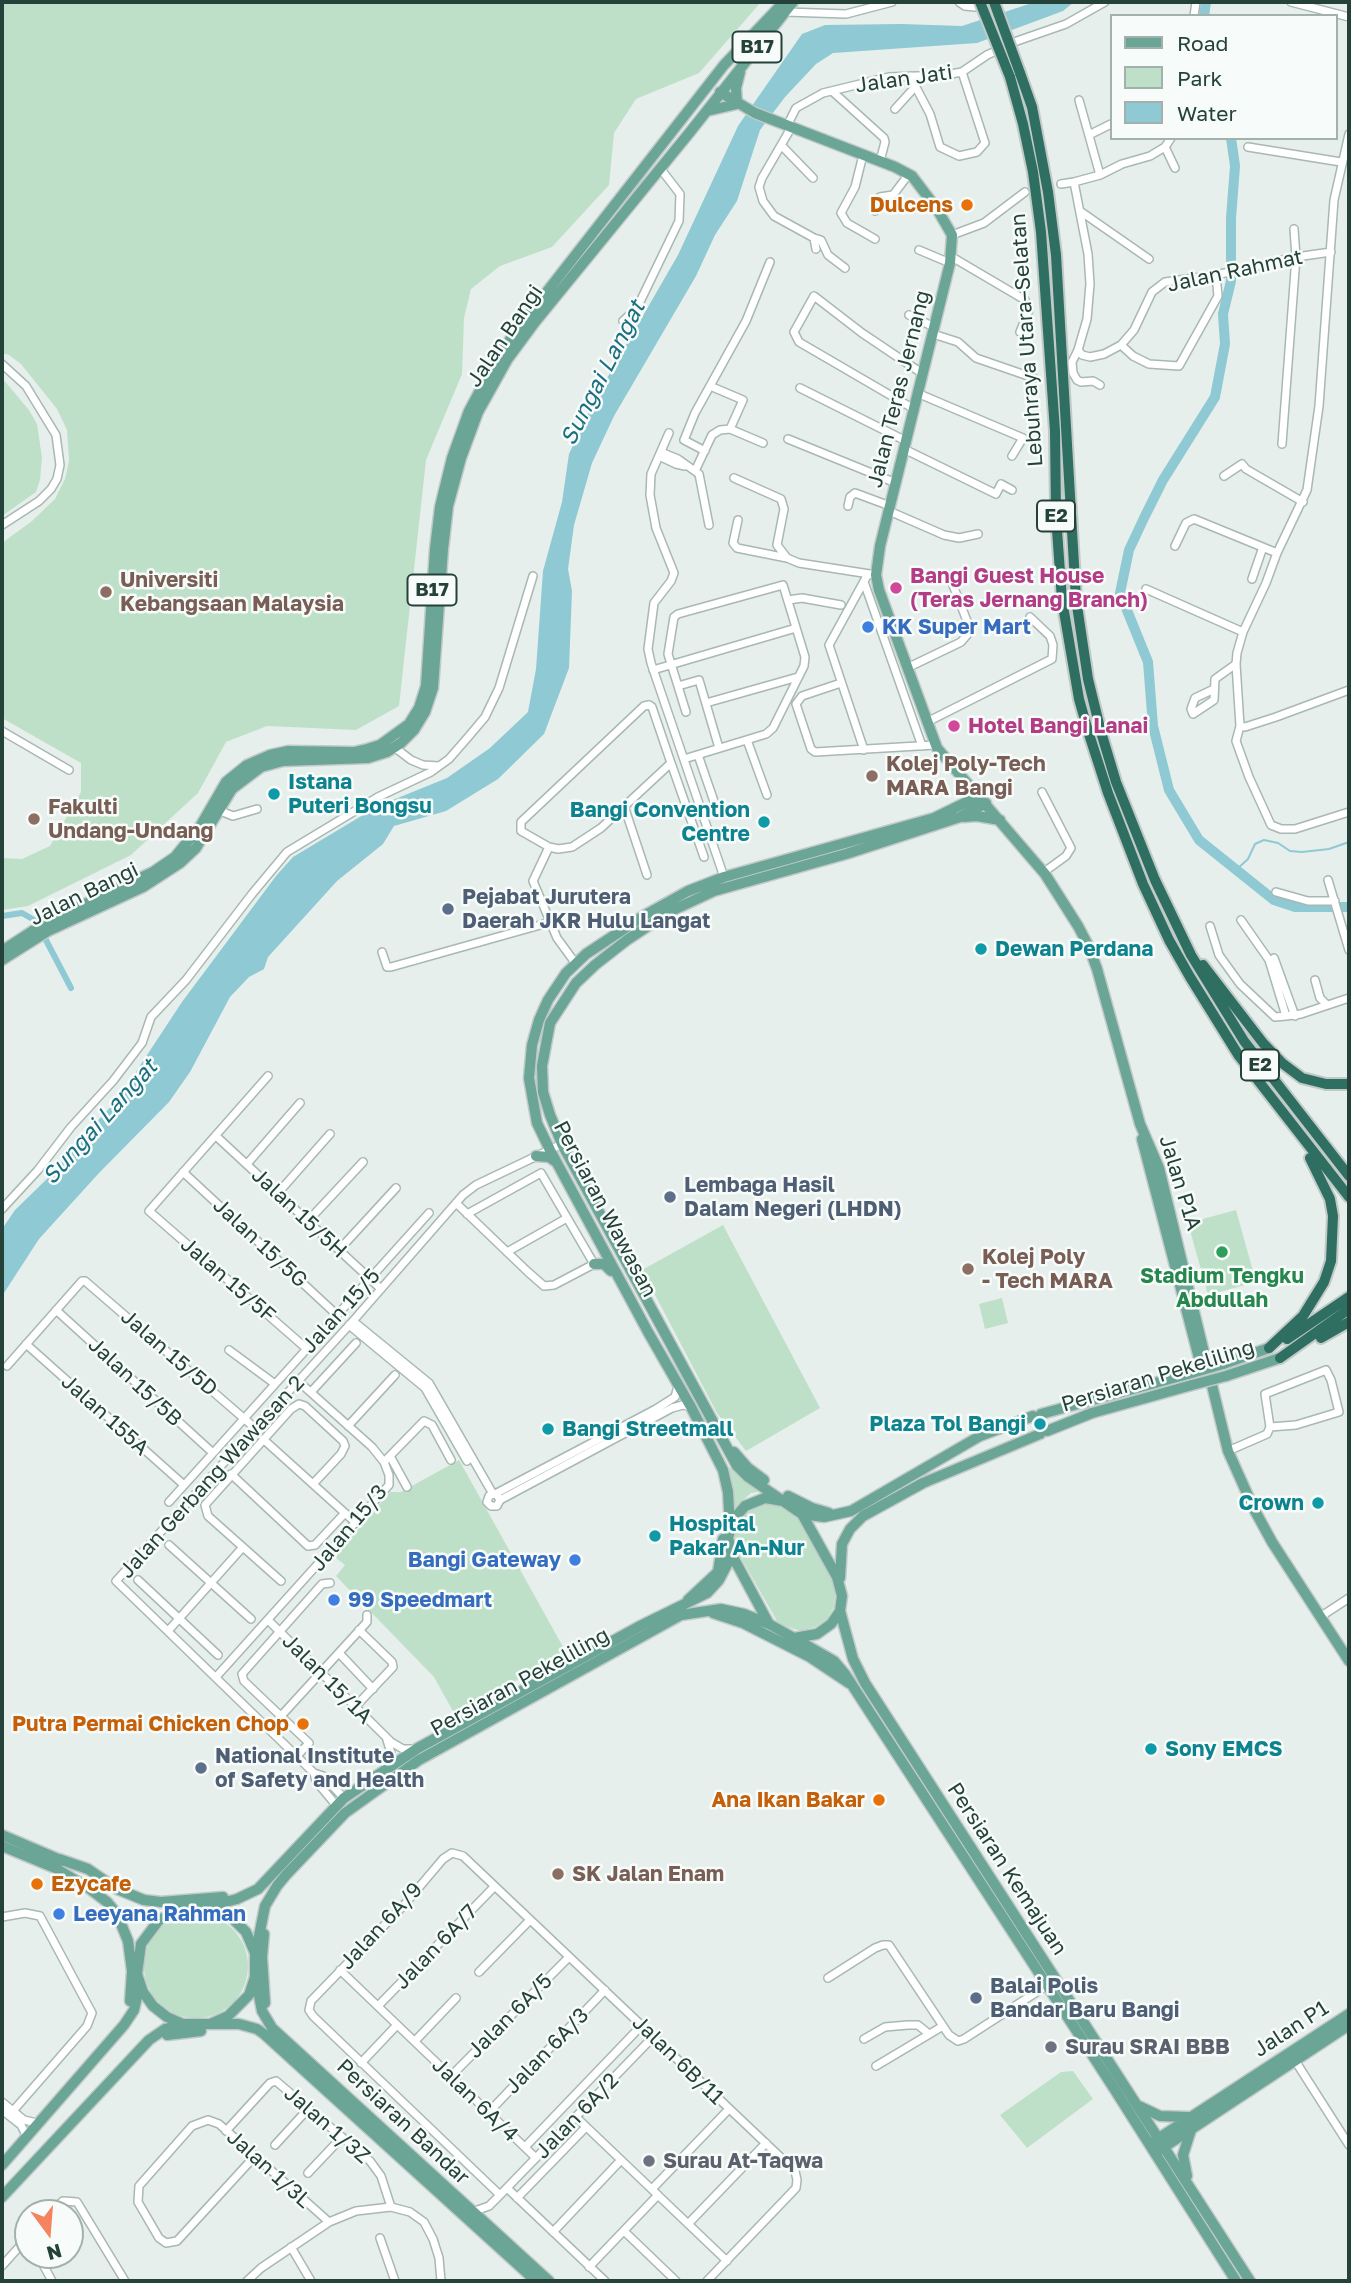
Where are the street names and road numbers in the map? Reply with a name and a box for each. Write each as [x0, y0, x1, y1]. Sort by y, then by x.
road number: B17 [732, 32, 782, 62]
street label: Jalan Jati [854, 60, 954, 98]
street label: Lebuhraya Utara–Selatan [1006, 212, 1048, 468]
street label: Jalan Rahmat [1165, 244, 1305, 298]
street label: Jalan Bangi [462, 280, 548, 392]
street label: Jalan Teras Jernang [862, 288, 936, 490]
road number: E2 [1037, 500, 1075, 531]
road number: B17 [408, 575, 457, 606]
street label: Jalan Bangi [26, 857, 142, 931]
road number: E2 [1241, 1050, 1279, 1080]
street label: Persiaran Wawasan [548, 1117, 662, 1301]
street label: Jalan P1A [1154, 1132, 1206, 1234]
street label: Jalan 15/5H [246, 1163, 352, 1263]
street label: Jalan 15/5G [208, 1193, 312, 1293]
street label: Jalan 15/5F [175, 1232, 281, 1328]
street label: Jalan 15/5 [297, 1264, 385, 1358]
street label: Jalan 15/5D [116, 1304, 222, 1402]
street label: Jalan 15/5B [83, 1332, 187, 1432]
street label: Persiaran Pekeliling [1058, 1335, 1258, 1417]
street label: Jalan 155A [56, 1369, 154, 1461]
street label: Jalan Gerbang Wawasan 2 [114, 1370, 310, 1584]
street label: Jalan 15/3 [306, 1480, 392, 1576]
street label: Persiaran Pekeliling [426, 1622, 614, 1742]
street label: Jalan 15/1A [277, 1629, 377, 1729]
street label: Persiaran Kemajuan [942, 1778, 1072, 1960]
street label: Jalan 6A/9 [334, 1877, 428, 1975]
street label: Jalan 6A/7 [389, 1899, 483, 1995]
street label: Jalan 6A/5 [462, 1968, 558, 2064]
street label: Jalan P1 [1249, 1996, 1333, 2062]
street label: Jalan 6A/3 [500, 2003, 594, 2099]
street label: Jalan 6B/11 [627, 2010, 729, 2110]
street label: Jalan 6A/4 [427, 2053, 523, 2147]
street label: Persiaran Bandar [331, 2054, 475, 2190]
street label: Jalan 6A/2 [530, 2068, 624, 2164]
street label: Jalan 1/3Z [279, 2081, 375, 2169]
street label: Jalan 1/3L [222, 2125, 316, 2213]

